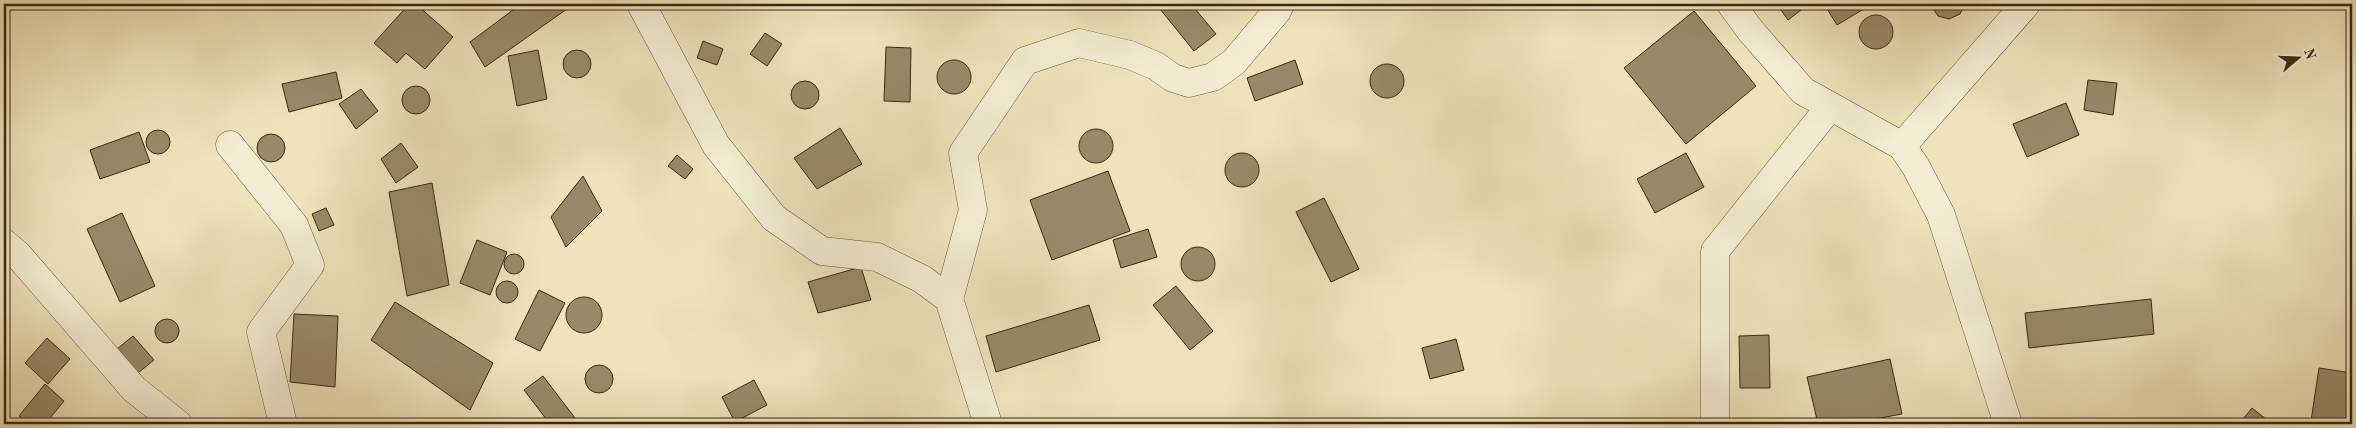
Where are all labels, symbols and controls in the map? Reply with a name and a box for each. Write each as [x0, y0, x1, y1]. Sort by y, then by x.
north arrow [2274, 32, 2324, 82]
text: N [2301, 47, 2318, 62]

